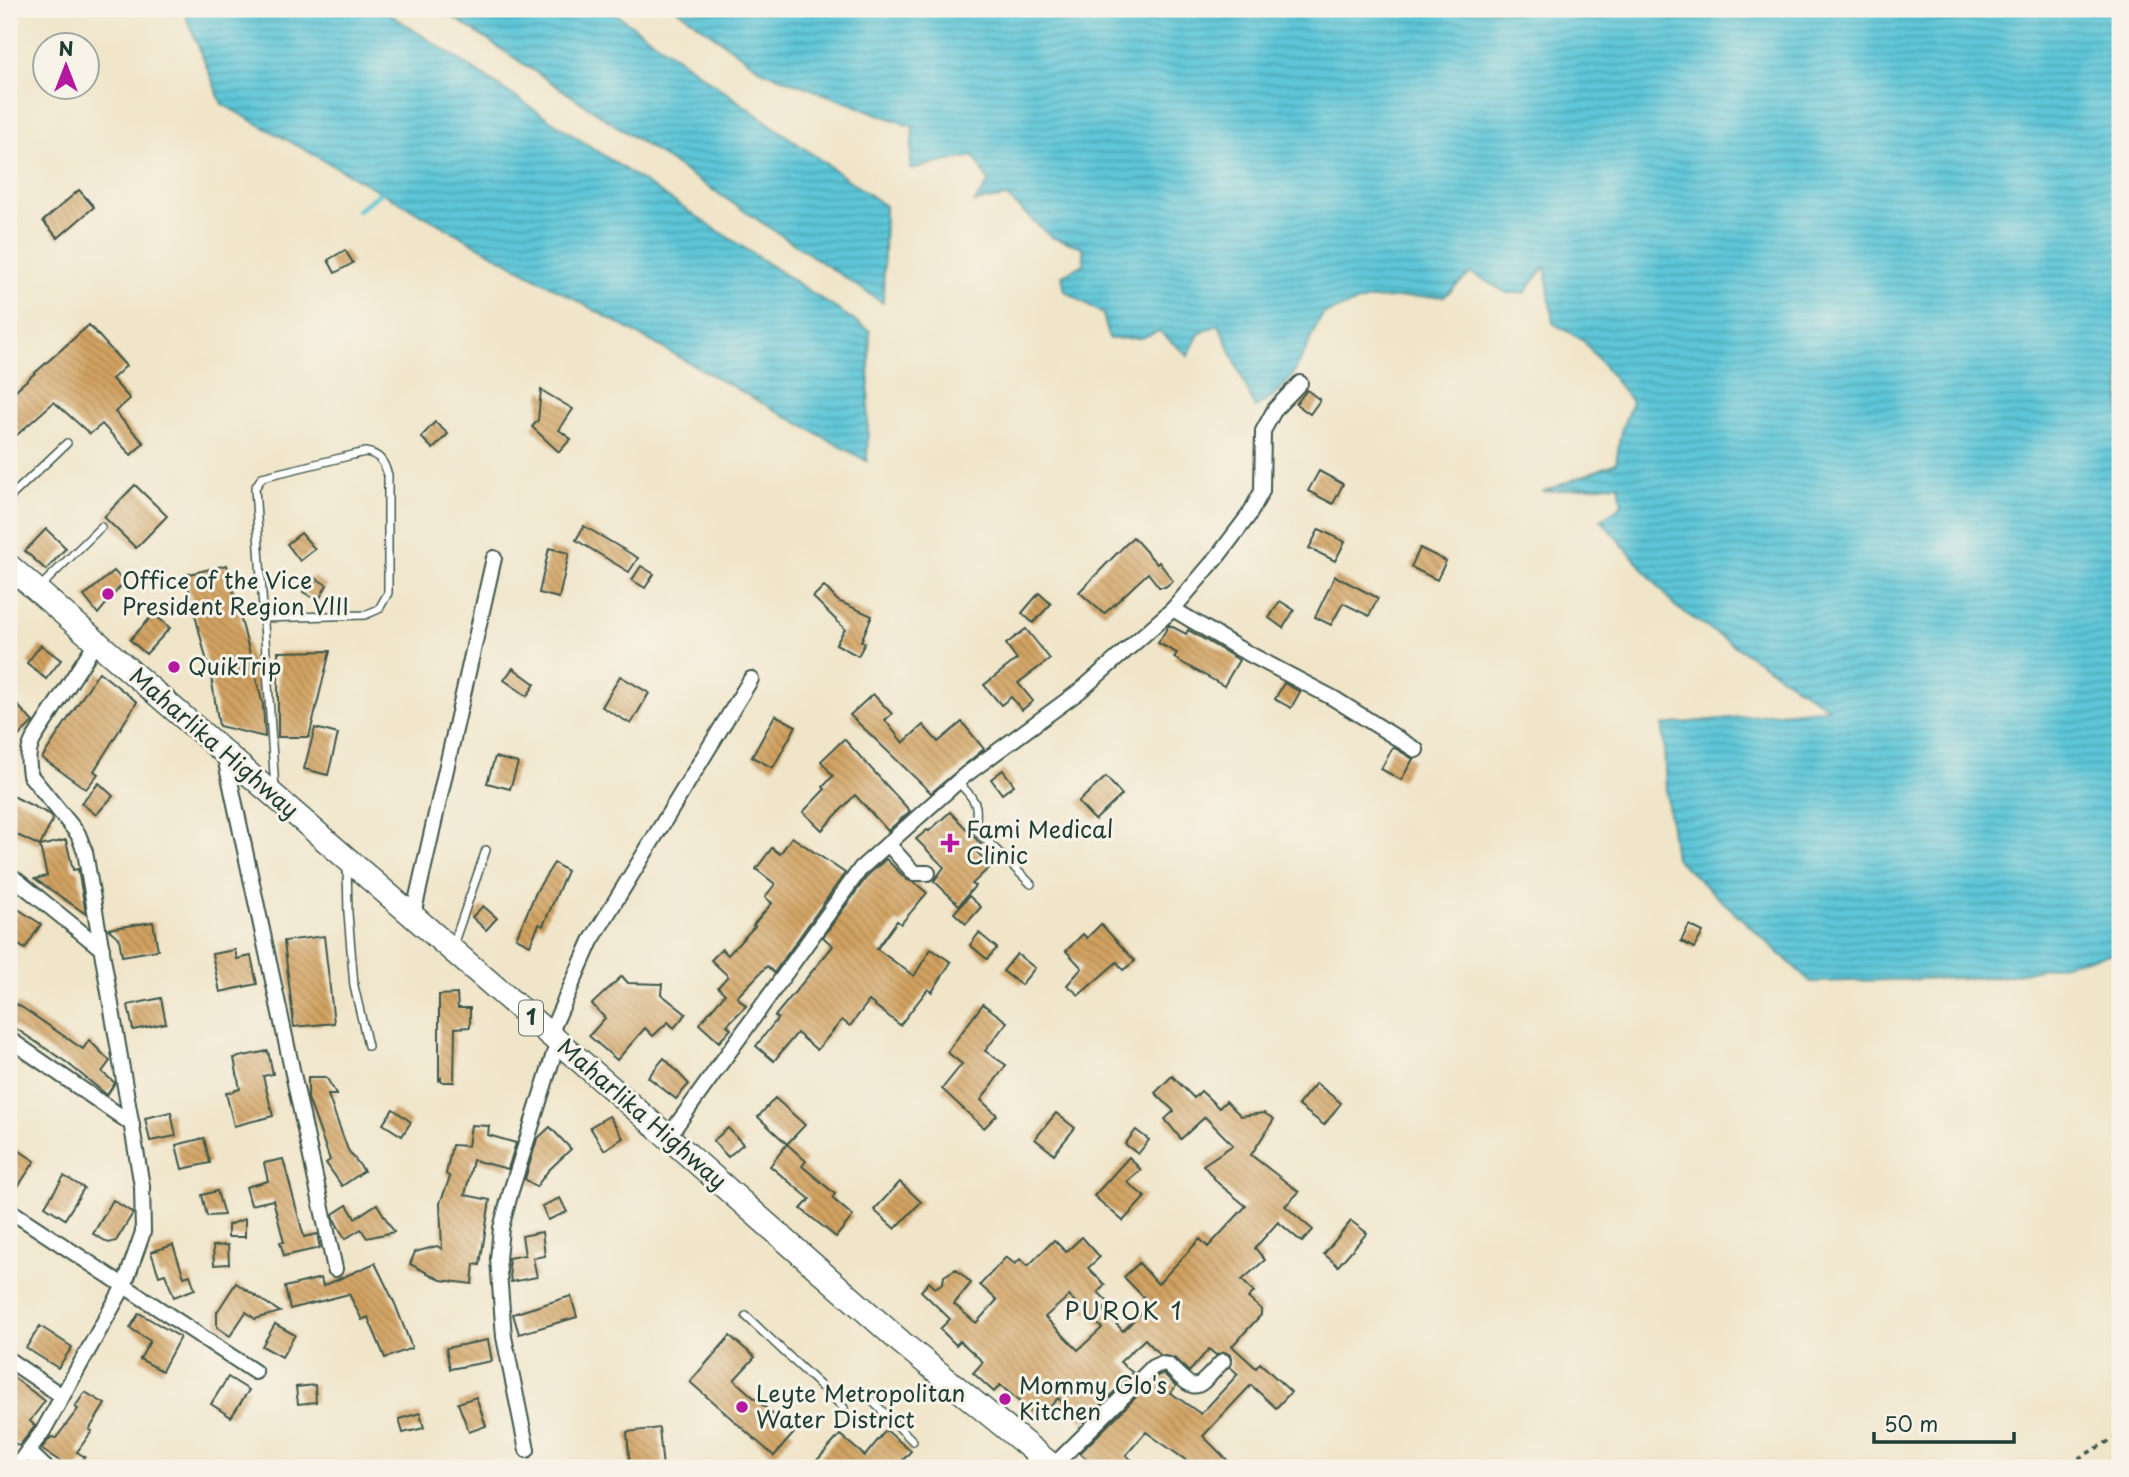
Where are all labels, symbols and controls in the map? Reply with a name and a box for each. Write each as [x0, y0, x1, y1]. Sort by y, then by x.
north arrow [32, 32, 102, 102]
text: N [58, 34, 74, 62]
place label: Office of the Vice President Region VIII [122, 562, 349, 623]
marker: Office of the Vice President Region VIII [100, 586, 116, 602]
place label: QuikTrip [188, 648, 281, 683]
street label: Maharlika Highway [122, 658, 307, 825]
marker: QuikTrip [166, 659, 182, 675]
place label: Fami Medical Clinic [966, 811, 1113, 872]
marker: Fami Medical Clinic [940, 833, 960, 853]
road number: 1 [519, 1000, 543, 1036]
street label: Maharlika Highway [550, 1029, 735, 1196]
district label: PUROK 1 [1065, 1292, 1183, 1328]
place label: Mommy Glo's Kitchen [1019, 1367, 1167, 1428]
place label: Leyte Metropolitan Water District [756, 1375, 965, 1436]
marker: Mommy Glo's Kitchen [997, 1391, 1013, 1407]
marker: Leyte Metropolitan Water District [734, 1399, 750, 1415]
scale bar [1874, 1400, 2014, 1444]
text: 50 m [1884, 1407, 1938, 1439]

